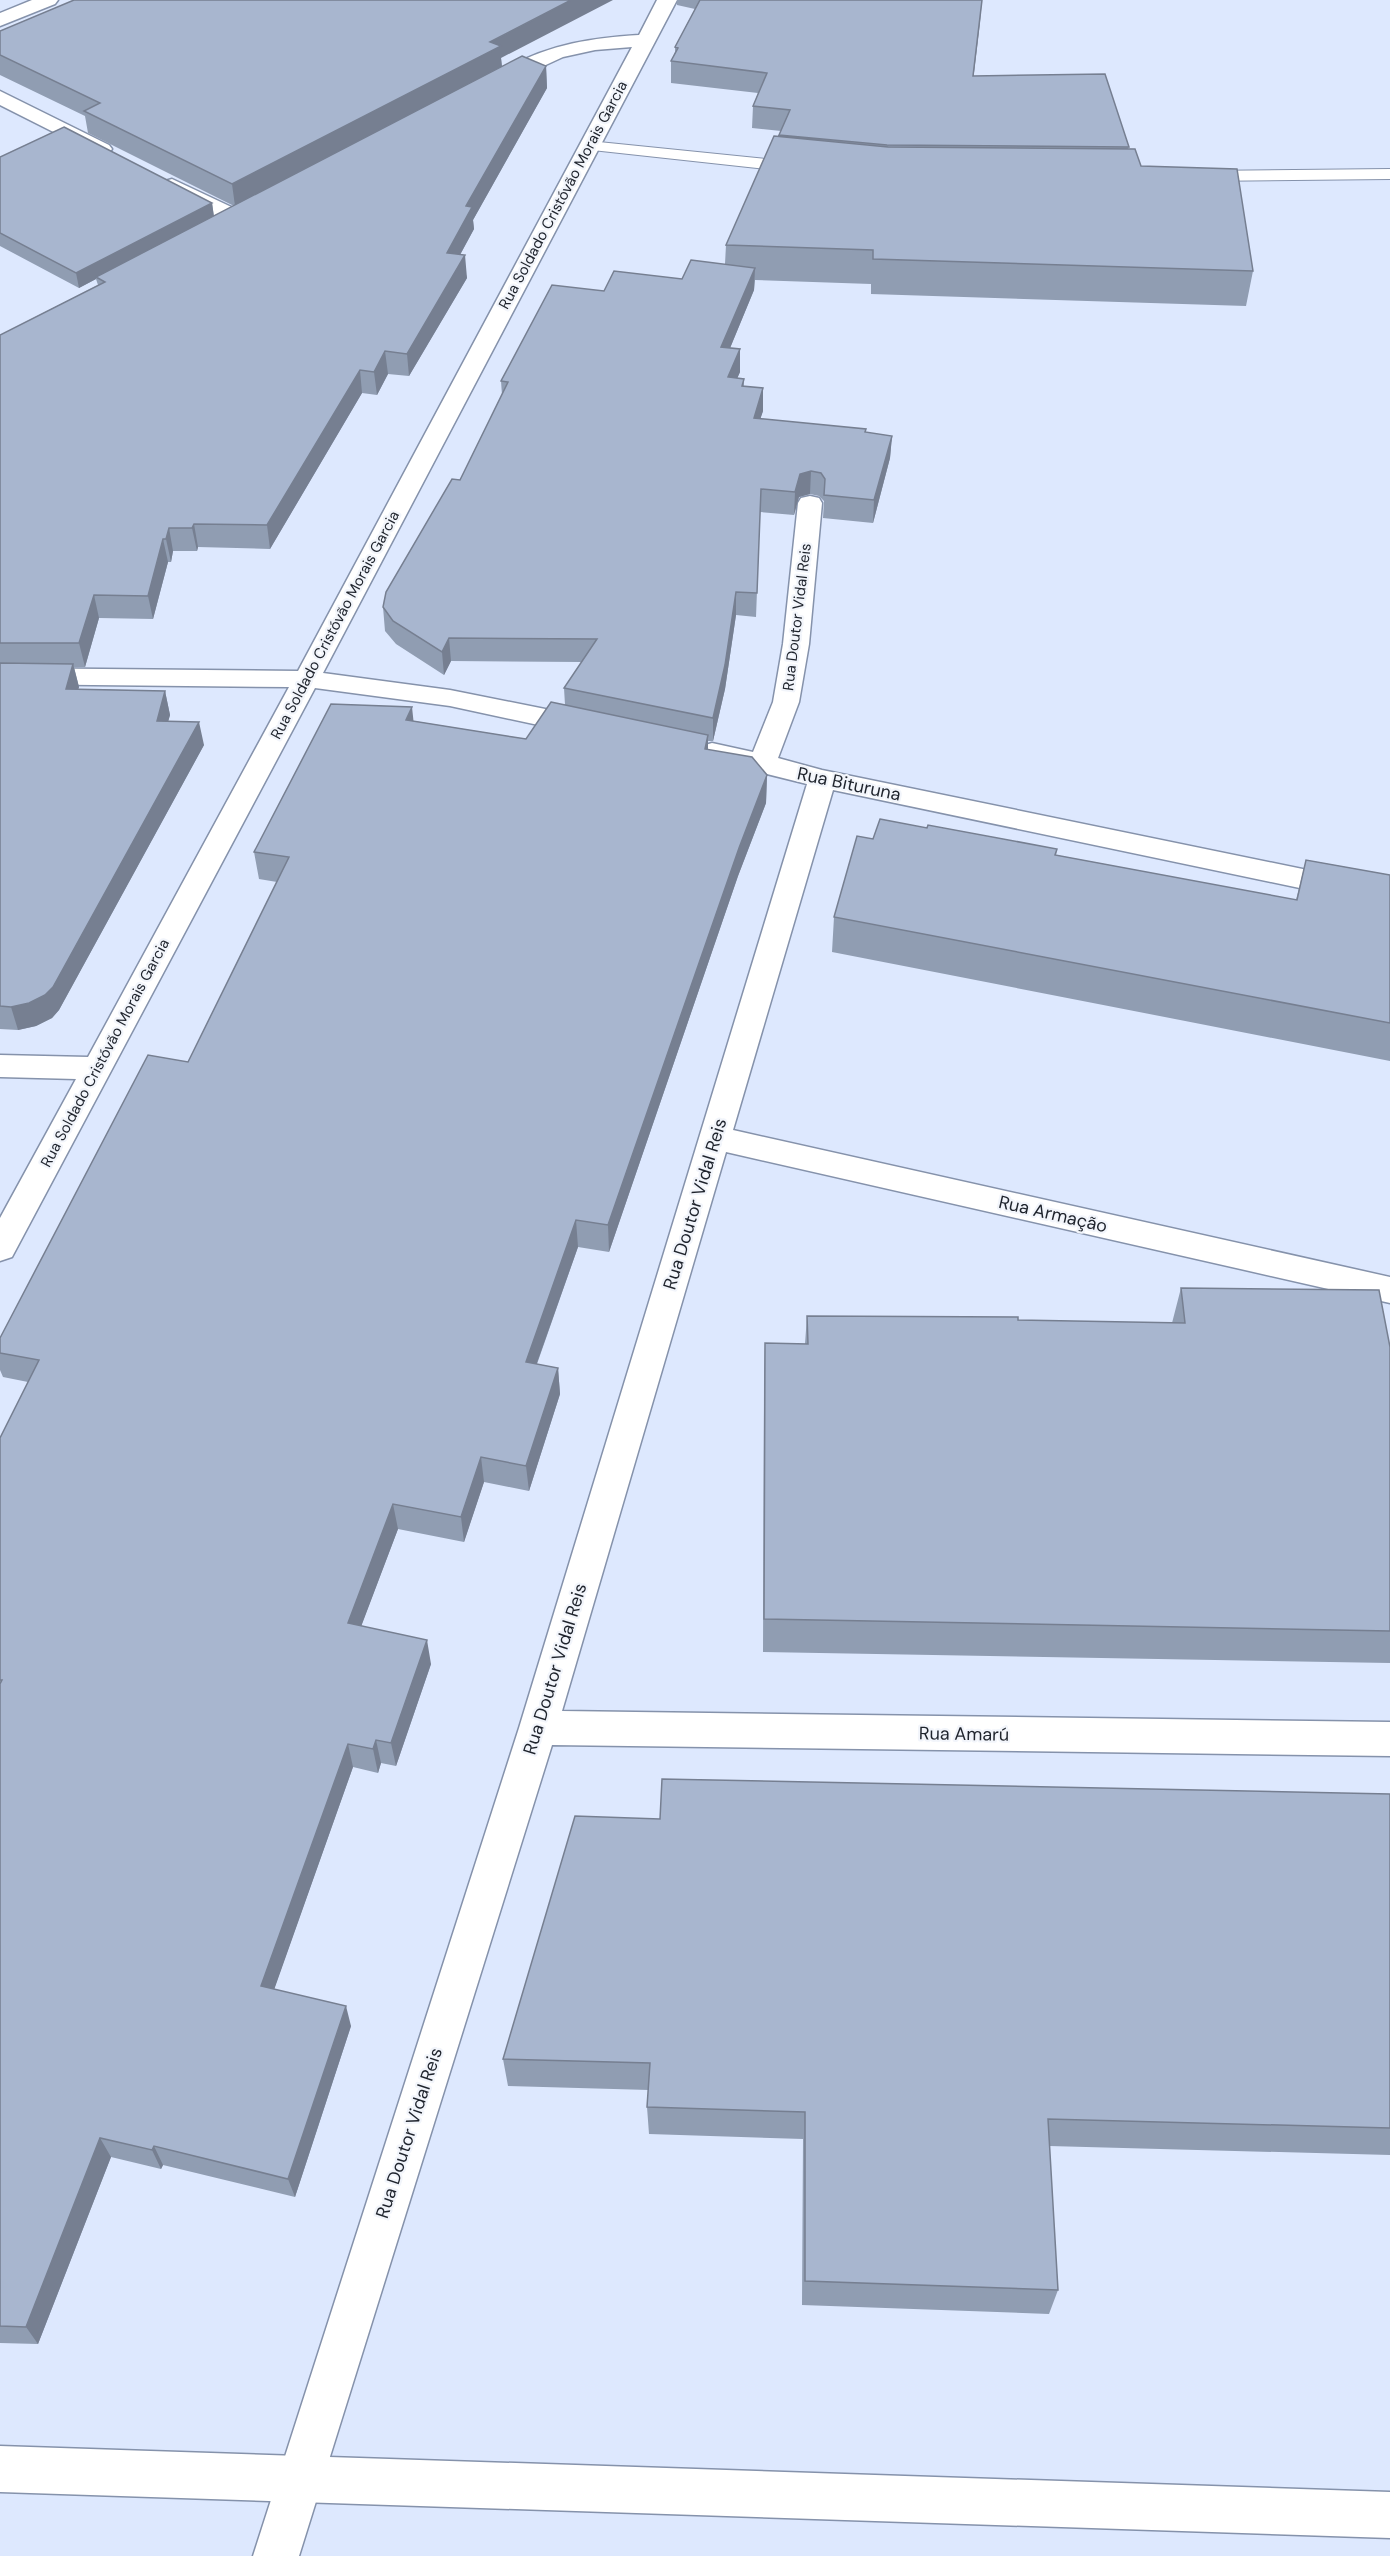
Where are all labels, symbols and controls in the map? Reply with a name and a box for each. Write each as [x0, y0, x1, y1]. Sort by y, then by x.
street label: Rua Soldado Cristóvão Morais Garcia [494, 77, 632, 313]
street label: Rua Soldado Cristóvão Morais Garcia [266, 507, 404, 743]
street label: Rua Doutor Vidal Reis [778, 542, 816, 692]
street label: Rua Bituruna [795, 761, 903, 807]
street label: Rua Soldado Cristóvão Morais Garcia [36, 935, 174, 1171]
street label: Rua Doutor Vidal Reis [658, 1115, 732, 1293]
street label: Rua Armação [996, 1190, 1110, 1238]
street label: Rua Doutor Vidal Reis [518, 1580, 592, 1758]
street label: Rua Amarú [919, 1721, 1009, 1747]
street label: Rua Doutor Vidal Reis [370, 2045, 448, 2221]

